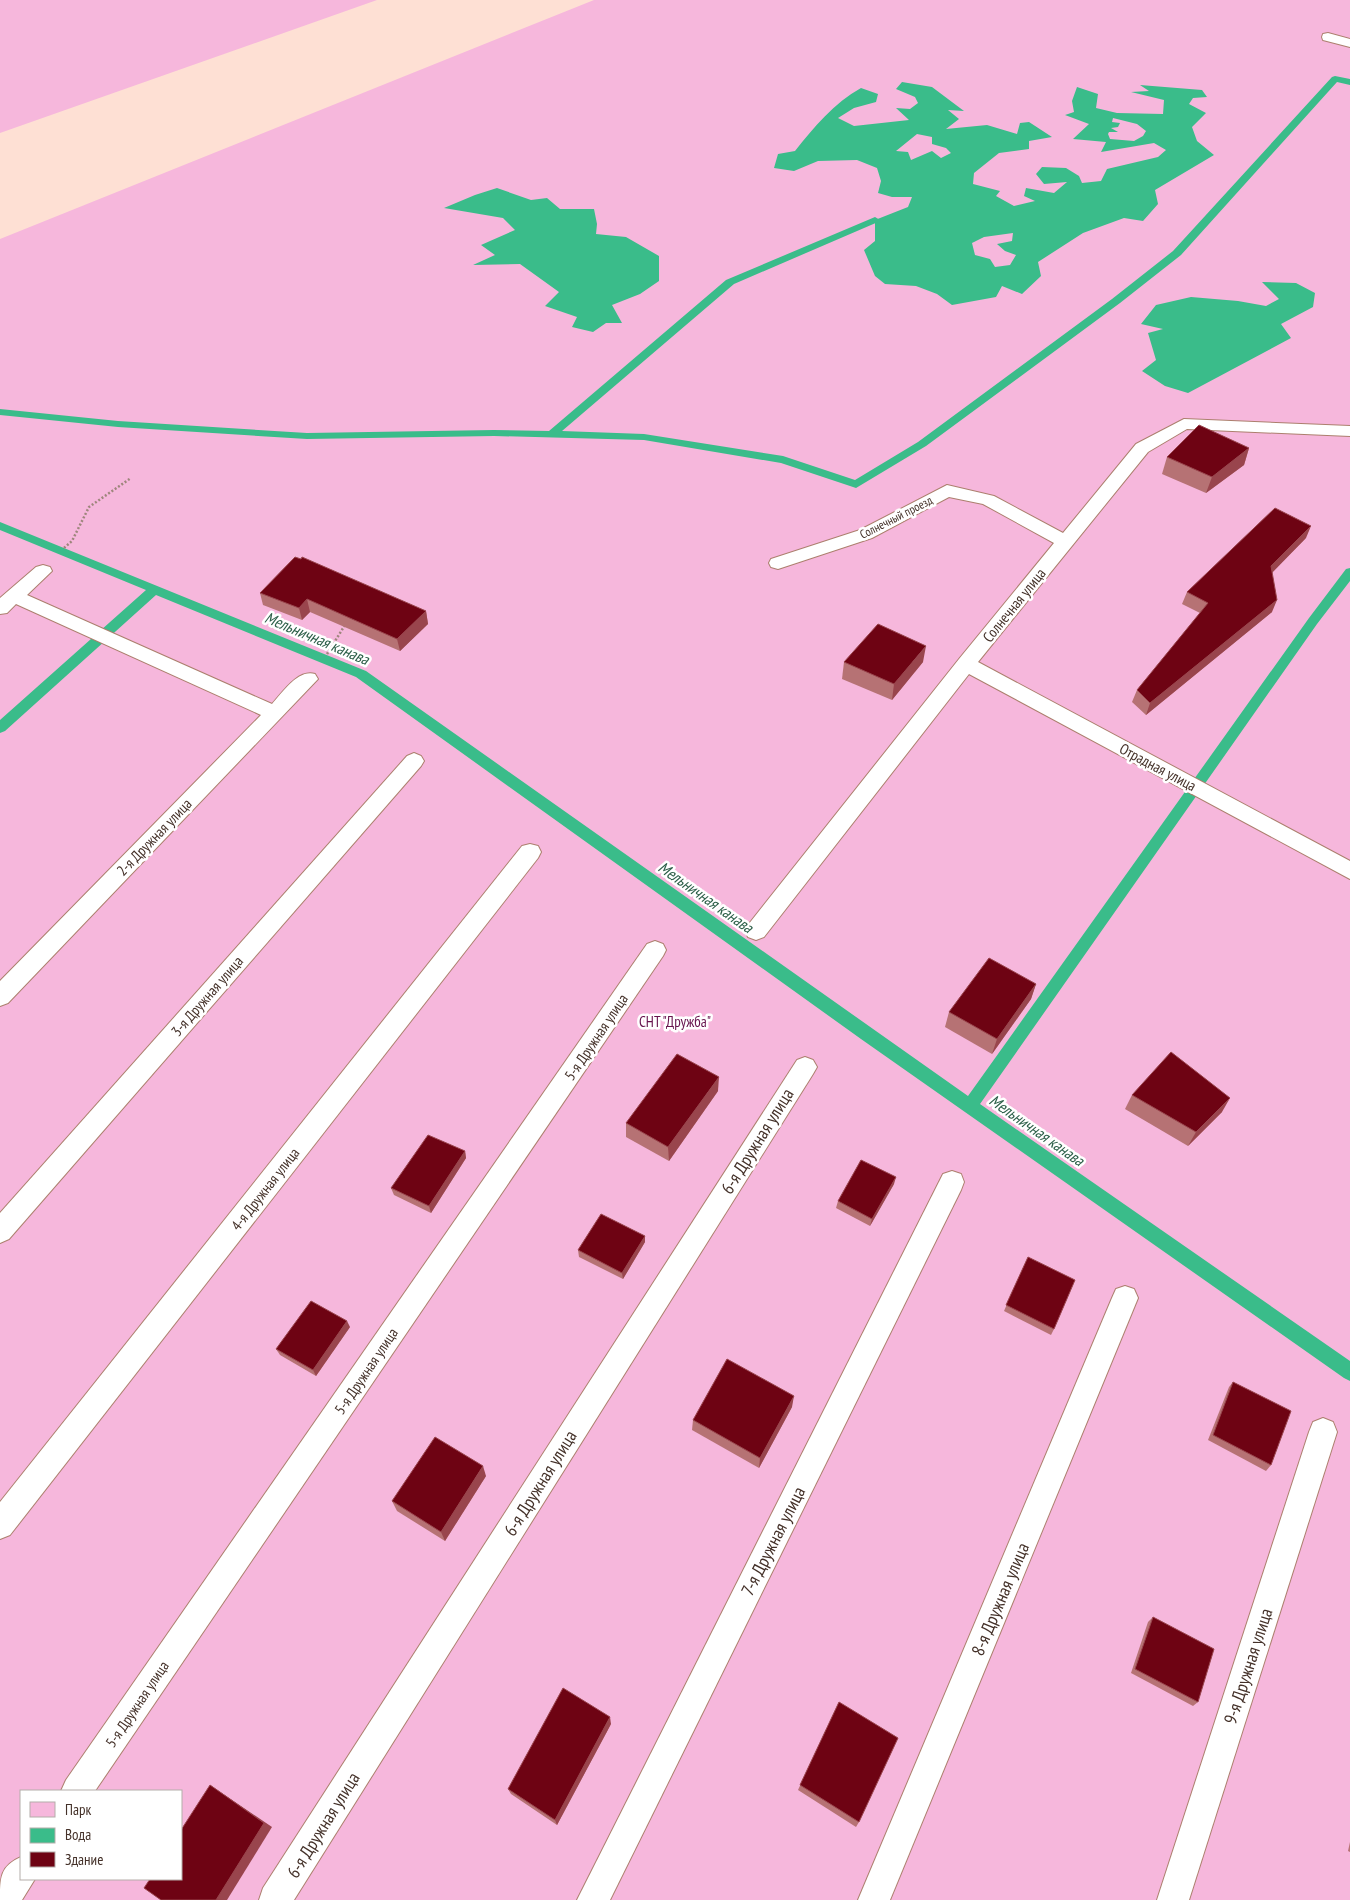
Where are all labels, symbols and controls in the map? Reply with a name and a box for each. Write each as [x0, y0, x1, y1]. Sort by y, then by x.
street label: Солнечный проезд [857, 492, 936, 542]
street label: Солнечная улица [978, 564, 1050, 646]
water label: Мельничная канава [262, 607, 374, 670]
street label: Отрадная улица [1116, 739, 1200, 795]
street label: 2-я Дружная улица [112, 794, 196, 880]
water label: Мельничная канава [655, 857, 759, 938]
street label: 3-я Дружная улица [167, 952, 247, 1040]
street label: 5-я Дружная улица [560, 990, 632, 1084]
park label: СНТ "Дружба" [639, 1012, 711, 1031]
street label: 6-я Дружная улица [715, 1084, 799, 1198]
water label: Мельничная канава [986, 1090, 1090, 1171]
street label: 4-я Дружная улица [227, 1144, 303, 1234]
street label: 5-я Дружная улица [330, 1324, 402, 1418]
street label: 6-я Дружная улица [498, 1426, 582, 1540]
street label: 7-я Дружная улица [736, 1483, 810, 1599]
street label: 8-я Дружная улица [966, 1539, 1034, 1659]
street label: 9-я Дружная улица [1218, 1605, 1278, 1727]
street label: 5-я Дружная улица [101, 1657, 173, 1751]
street label: 6-я Дружная улица [281, 1768, 365, 1882]
legend [20, 1790, 182, 1880]
text: Парк [65, 1800, 91, 1819]
text: Вода [65, 1825, 91, 1844]
text: Здание [65, 1850, 103, 1869]

